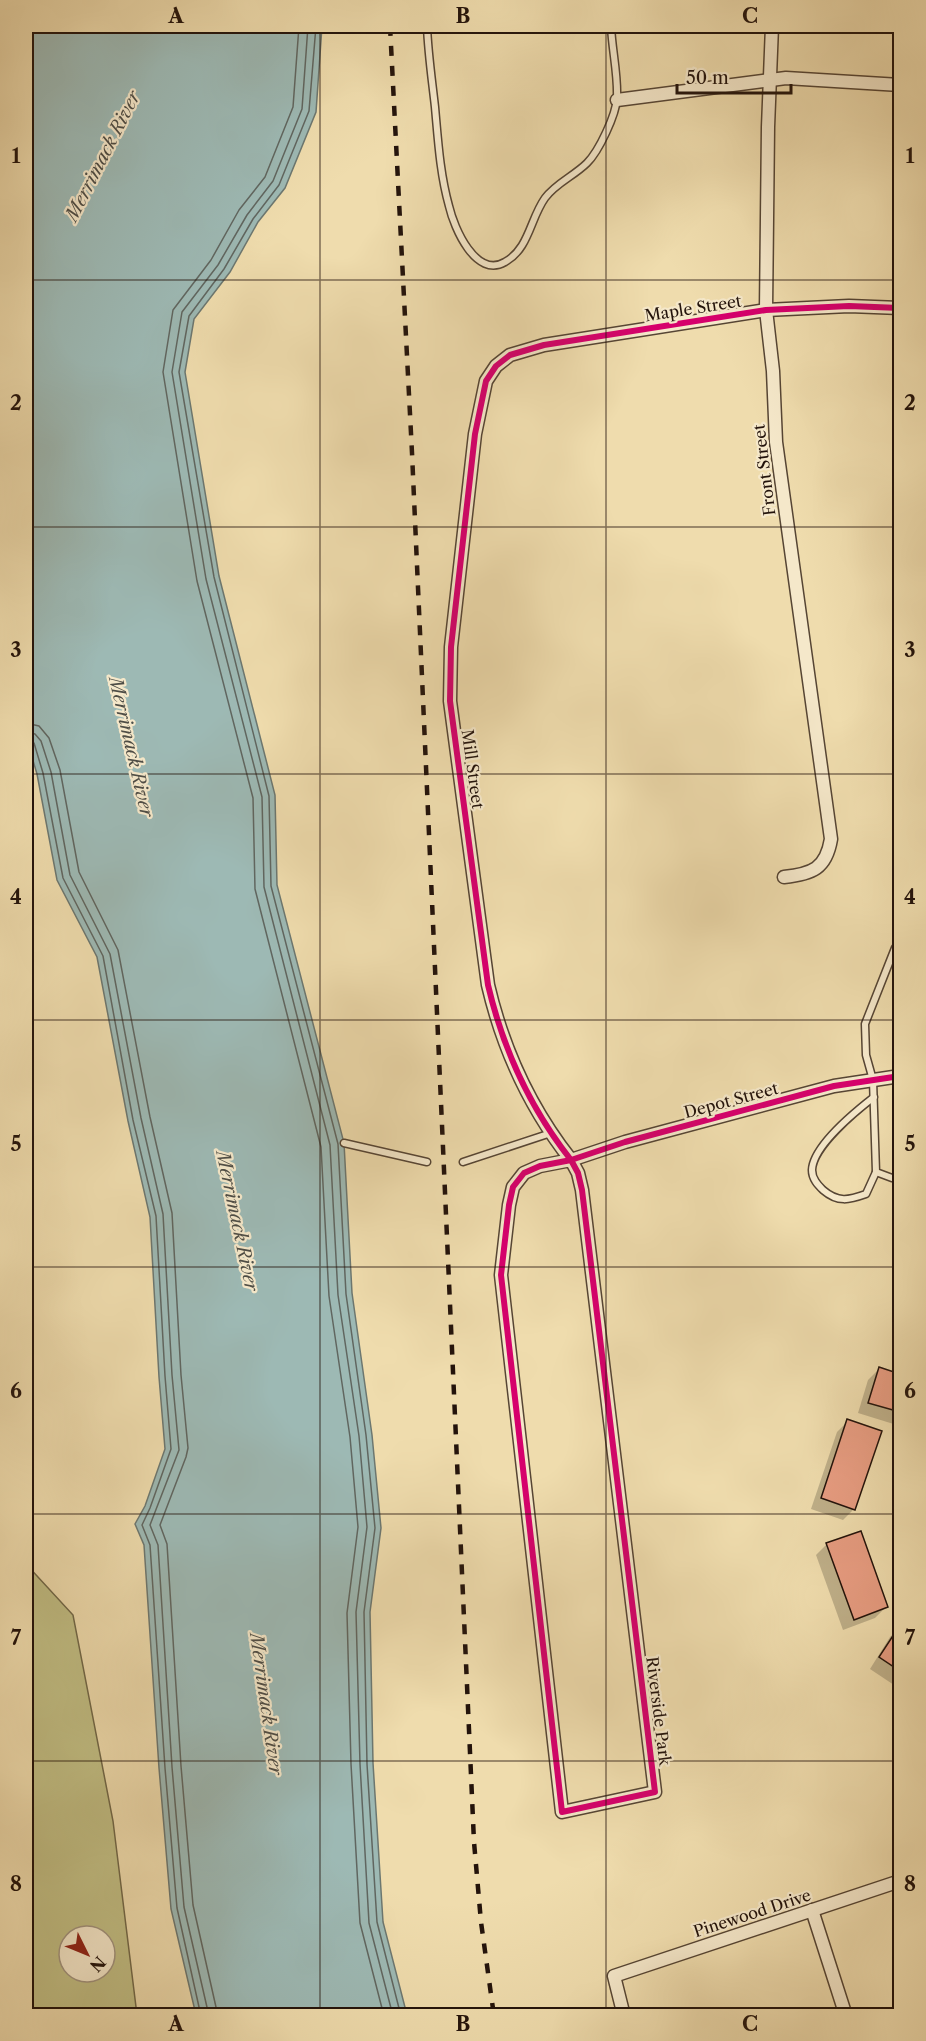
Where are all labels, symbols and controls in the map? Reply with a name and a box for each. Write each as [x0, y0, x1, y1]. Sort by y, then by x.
text: A [167, 4, 184, 28]
text: B [456, 4, 471, 28]
text: C [742, 4, 758, 28]
scale bar [677, 57, 791, 95]
text: 50 m [686, 67, 729, 89]
water label: Merrimack River [60, 86, 146, 227]
text: 1 [12, 144, 21, 168]
text: 1 [906, 144, 915, 168]
street label: Maple Street [643, 290, 743, 326]
text: 2 [10, 391, 22, 415]
text: 2 [904, 391, 916, 415]
street label: Front Street [748, 423, 780, 517]
text: 3 [10, 638, 22, 662]
text: 3 [904, 638, 916, 662]
water label: Merrimack River [104, 673, 158, 821]
street label: Mill Street [458, 728, 489, 810]
text: 4 [10, 885, 22, 909]
text: 4 [904, 885, 916, 909]
street label: Depot Street [682, 1078, 781, 1122]
text: 5 [10, 1132, 22, 1156]
text: 5 [904, 1132, 916, 1156]
water label: Merrimack River [211, 1147, 263, 1295]
text: 6 [10, 1379, 22, 1403]
text: 6 [904, 1379, 916, 1403]
text: 7 [11, 1626, 22, 1650]
text: 7 [905, 1626, 916, 1650]
water label: Merrimack River [245, 1630, 287, 1778]
street label: Riverside Park [642, 1655, 676, 1767]
text: 8 [10, 1872, 22, 1896]
text: 8 [904, 1872, 916, 1896]
street label: Pinewood Drive [691, 1885, 813, 1941]
north arrow [57, 1924, 117, 1984]
text: N [86, 1952, 110, 1976]
text: A [167, 2012, 184, 2036]
text: B [456, 2012, 471, 2036]
text: C [742, 2012, 758, 2036]

